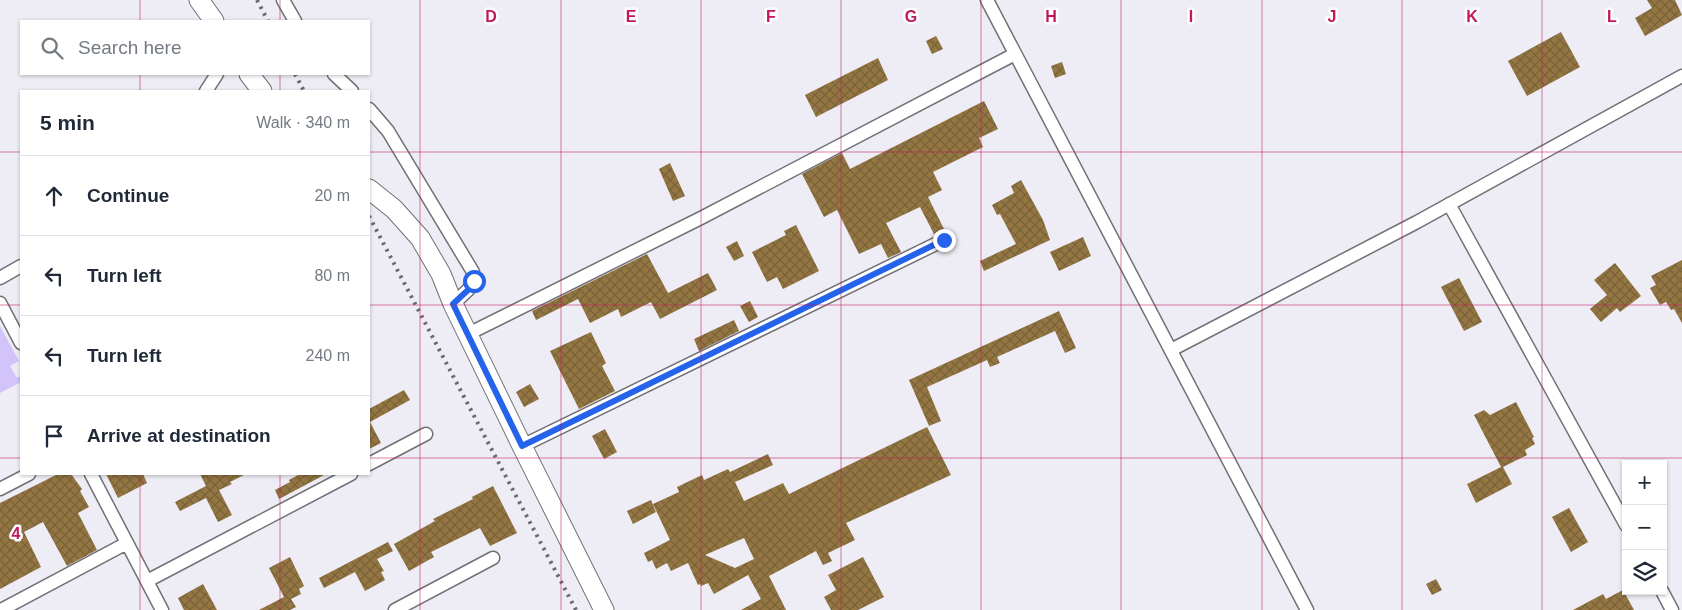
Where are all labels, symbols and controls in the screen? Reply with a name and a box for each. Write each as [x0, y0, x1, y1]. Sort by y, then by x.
text: D [485, 8, 497, 25]
text: E [626, 8, 637, 25]
text: F [766, 8, 776, 25]
text: G [905, 8, 917, 25]
text: H [1045, 8, 1057, 25]
text: I [1189, 8, 1193, 25]
text: J [1328, 8, 1336, 25]
text: K [1466, 8, 1478, 25]
text: L [1607, 8, 1617, 25]
search box [20, 20, 370, 75]
icon: search [38, 34, 66, 62]
text: Search here [78, 37, 182, 58]
text: 5 min [40, 111, 95, 134]
text: Walk · 340 m [256, 114, 350, 131]
icon: ahead [40, 182, 68, 210]
text: Continue [87, 185, 169, 206]
text: 20 m [314, 187, 350, 204]
route end [933, 229, 956, 252]
icon: left [40, 262, 68, 290]
text: Turn left [87, 265, 162, 286]
text: 80 m [314, 267, 350, 284]
route start [463, 270, 486, 293]
icon: left [40, 342, 68, 370]
text: Turn left [87, 345, 162, 366]
text: 240 m [306, 347, 350, 364]
icon: arrive [40, 422, 68, 450]
text: Arrive at destination [87, 425, 271, 446]
map controls [1622, 460, 1667, 595]
button: + [1622, 460, 1667, 505]
button: − [1622, 505, 1667, 550]
text: 4 [12, 525, 21, 542]
button: layers [1622, 550, 1667, 595]

